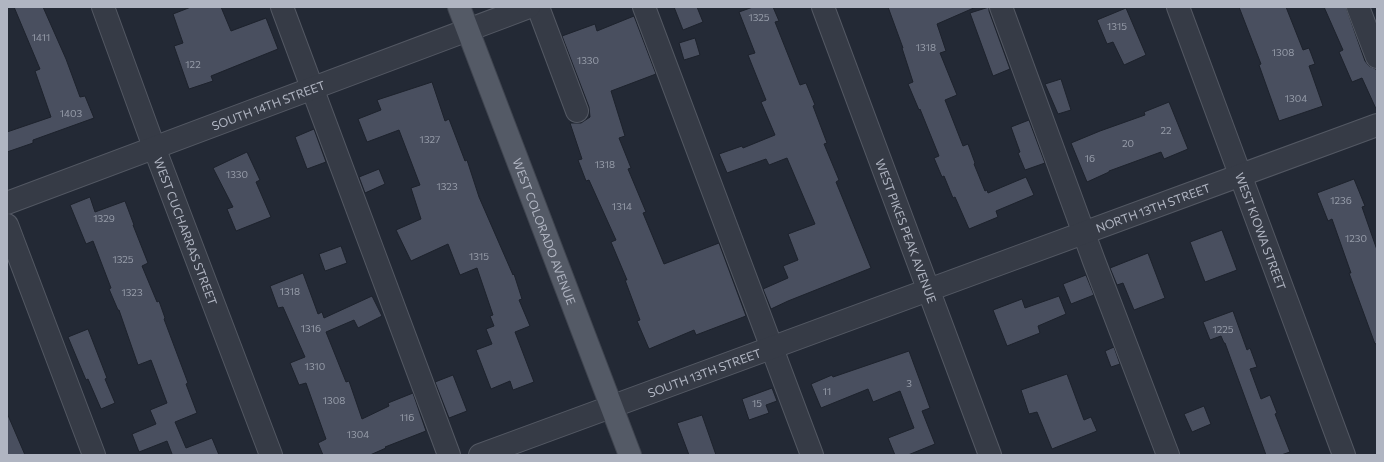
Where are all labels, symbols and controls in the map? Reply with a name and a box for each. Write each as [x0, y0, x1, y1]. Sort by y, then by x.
house number: 1325 [748, 11, 770, 23]
house number: 1315 [1107, 20, 1127, 32]
house number: 1411 [32, 31, 50, 43]
house number: 1318 [916, 41, 936, 53]
house number: 1308 [1272, 46, 1294, 58]
house number: 1330 [577, 54, 599, 66]
house number: 122 [185, 58, 201, 70]
street label: SOUTH 14TH STREET [210, 77, 327, 133]
house number: 1304 [1285, 92, 1307, 104]
house number: 1403 [60, 107, 83, 119]
house number: 22 [1160, 124, 1172, 136]
house number: 1327 [420, 133, 440, 145]
house number: 20 [1122, 137, 1134, 149]
house number: 16 [1085, 152, 1095, 164]
street label: WEST CUCHARRAS STREET [152, 155, 221, 307]
street label: WEST COLORADO AVENUE [510, 156, 579, 307]
street label: WEST PIKES PEAK AVENUE [873, 157, 940, 305]
house number: 1318 [595, 158, 615, 170]
house number: 1330 [226, 168, 248, 180]
street label: WEST KIOWA STREET [1233, 171, 1289, 292]
house number: 1323 [436, 180, 458, 192]
street label: NORTH 13TH STREET [1094, 180, 1212, 235]
house number: 1236 [1330, 194, 1352, 206]
house number: 1314 [612, 200, 632, 212]
house number: 1329 [93, 212, 115, 224]
house number: 1230 [1345, 232, 1367, 244]
house number: 1315 [469, 250, 489, 262]
house number: 1325 [112, 253, 134, 265]
house number: 1318 [280, 285, 300, 297]
house number: 1323 [121, 286, 143, 298]
house number: 1316 [301, 322, 321, 334]
house number: 1225 [1212, 323, 1234, 335]
street label: SOUTH 13TH STREET [646, 345, 763, 400]
house number: 1310 [305, 360, 325, 372]
house number: 3 [906, 377, 912, 389]
house number: 11 [823, 385, 831, 397]
house number: 1308 [323, 394, 345, 406]
house number: 15 [752, 397, 762, 409]
house number: 116 [400, 411, 414, 423]
house number: 1304 [347, 428, 369, 440]

